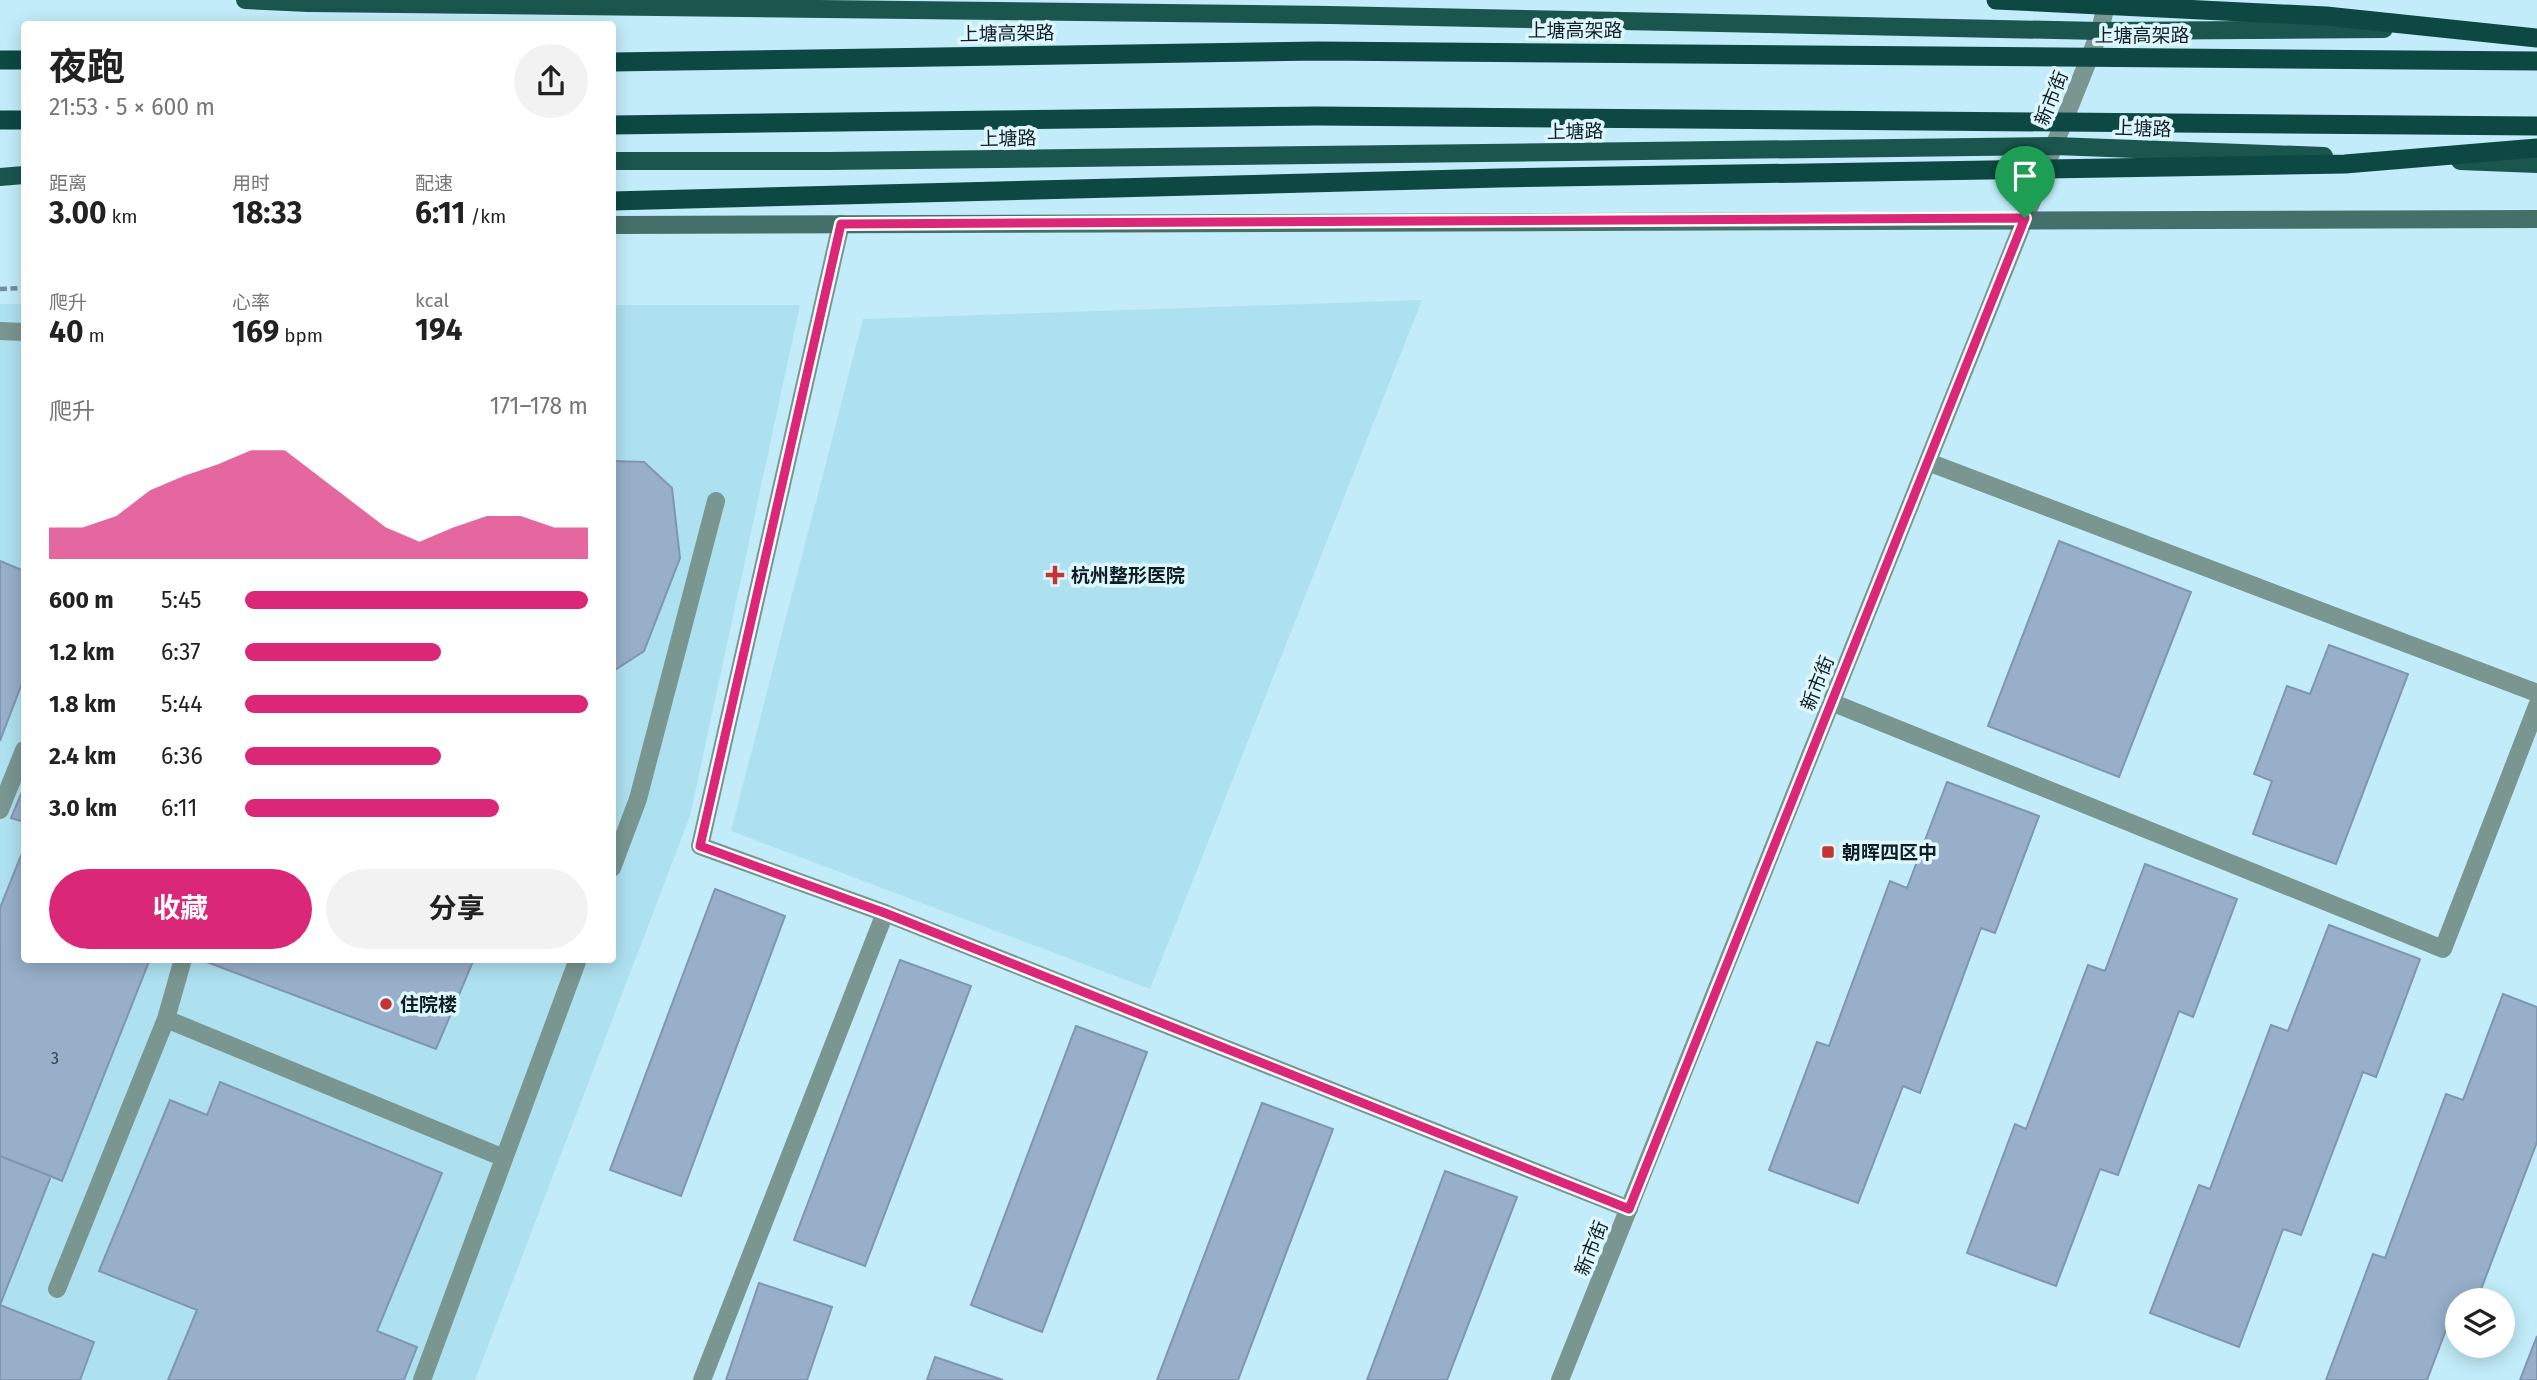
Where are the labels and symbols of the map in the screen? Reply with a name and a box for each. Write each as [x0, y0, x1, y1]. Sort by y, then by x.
street label: 上塘高架路 [1527, 19, 1623, 42]
street label: 上塘高架路 [959, 21, 1055, 46]
street label: 上塘高架路 [2094, 24, 2190, 47]
street label: 新市街 [2030, 67, 2073, 129]
street label: 上塘路 [2114, 116, 2172, 141]
street label: 上塘路 [1546, 120, 1604, 143]
street label: 上塘路 [979, 127, 1037, 150]
pin [1995, 146, 2055, 218]
place label: 杭州整形医院 [1071, 564, 1185, 587]
marker: 杭州整形医院 [1045, 565, 1065, 585]
street label: 新市街 [1796, 652, 1839, 714]
place label: 朝晖四区中 [1842, 841, 1937, 864]
marker: 朝晖四区中 [1820, 844, 1836, 860]
place label: 住院楼 [400, 993, 457, 1016]
marker: 住院楼 [378, 996, 394, 1012]
house number: 3 [51, 1049, 59, 1068]
street label: 新市街 [1570, 1217, 1613, 1279]

